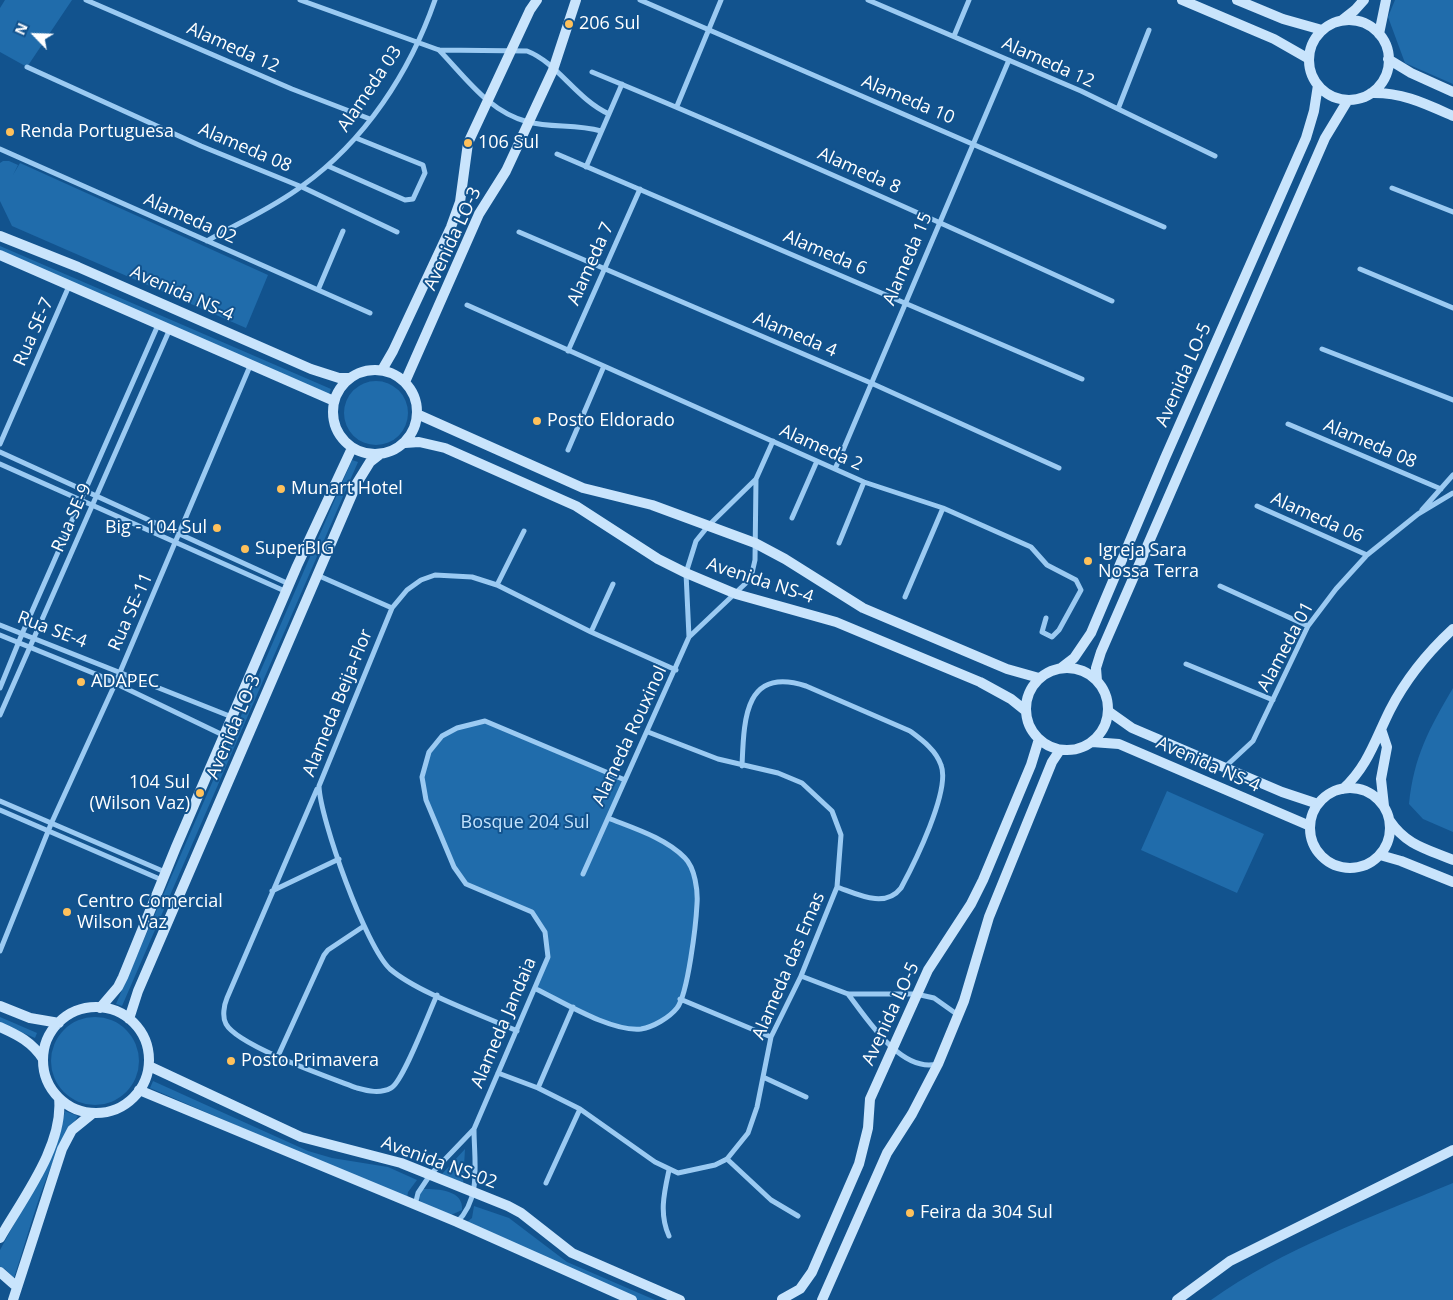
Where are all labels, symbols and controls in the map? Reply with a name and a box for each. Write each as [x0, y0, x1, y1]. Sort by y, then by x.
north arrow [10, 10, 60, 60]
place label: 206 Sul [579, 13, 640, 35]
street label: Alameda 12 [183, 18, 283, 78]
marker: 206 Sul [563, 18, 575, 30]
text: N [10, 20, 32, 38]
street label: Alameda 12 [998, 33, 1098, 93]
street label: Alameda 03 [333, 42, 407, 136]
street label: Alameda 10 [858, 71, 958, 129]
street label: Alameda 08 [195, 119, 295, 177]
place label: Renda Portuguesa [20, 121, 174, 143]
marker: Renda Portuguesa [4, 126, 16, 138]
place label: 106 Sul [478, 132, 539, 154]
marker: 106 Sul [462, 137, 474, 149]
street label: Alameda 8 [814, 143, 904, 199]
street label: Avenida LO-3 [420, 184, 486, 294]
street label: Alameda 02 [140, 189, 240, 249]
street label: Alameda 15 [879, 209, 937, 309]
street label: Alameda 7 [563, 219, 619, 309]
street label: Alameda 6 [780, 226, 870, 280]
street label: Avenida NS-4 [127, 262, 237, 326]
street label: Rua SE-7 [9, 294, 59, 370]
street label: Alameda 4 [750, 308, 840, 362]
street label: Avenida LO-5 [1152, 320, 1216, 430]
place label: Posto Eldorado [547, 410, 675, 432]
marker: Posto Eldorado [531, 415, 543, 427]
street label: Alameda 08 [1320, 415, 1420, 473]
street label: Alameda 2 [776, 420, 866, 476]
place label: Munart Hotel [291, 478, 403, 500]
street label: Rua SE-9 [47, 480, 97, 556]
marker: Munart Hotel [275, 483, 287, 495]
street label: Alameda 06 [1267, 488, 1367, 548]
place label: Big - 104 Sul [105, 517, 207, 539]
marker: Big - 104 Sul [211, 522, 223, 534]
place label: SuperBIG [255, 538, 334, 560]
place label: Igreja Sara Nossa Terra [1098, 540, 1199, 582]
marker: SuperBIG [239, 543, 251, 555]
street label: Avenida NS-4 [704, 554, 816, 608]
marker: Igreja Sara Nossa Terra [1082, 555, 1094, 567]
street label: Rua SE-11 [104, 570, 158, 654]
street label: Alameda 01 [1253, 598, 1319, 696]
street label: Rua SE-4 [14, 607, 90, 653]
street label: Alameda Beija-Flor [299, 626, 377, 780]
street label: Alameda Rouxinol [588, 663, 672, 809]
place label: ADAPEC [91, 671, 159, 693]
street label: Avenida LO-3 [202, 672, 266, 782]
marker: ADAPEC [75, 676, 87, 688]
street label: Avenida NS-4 [1153, 733, 1263, 797]
place label: 104 Sul (Wilson Vaz) [89, 772, 190, 814]
marker: 104 Sul (Wilson Vaz) [194, 787, 206, 799]
park label: Bosque 204 Sul [461, 812, 589, 834]
street label: Alameda das Emas [748, 889, 830, 1043]
place label: Centro Comercial Wilson Vaz [77, 891, 223, 934]
marker: Centro Comercial Wilson Vaz [61, 906, 73, 918]
street label: Alameda Jandaia [467, 954, 541, 1092]
street label: Avenida LO-5 [858, 959, 924, 1069]
place label: Posto Primavera [241, 1050, 379, 1072]
marker: Posto Primavera [225, 1055, 237, 1067]
street label: Avenida NS-02 [378, 1132, 500, 1194]
place label: Feira da 304 Sul [920, 1202, 1053, 1224]
marker: Feira da 304 Sul [904, 1207, 916, 1219]

